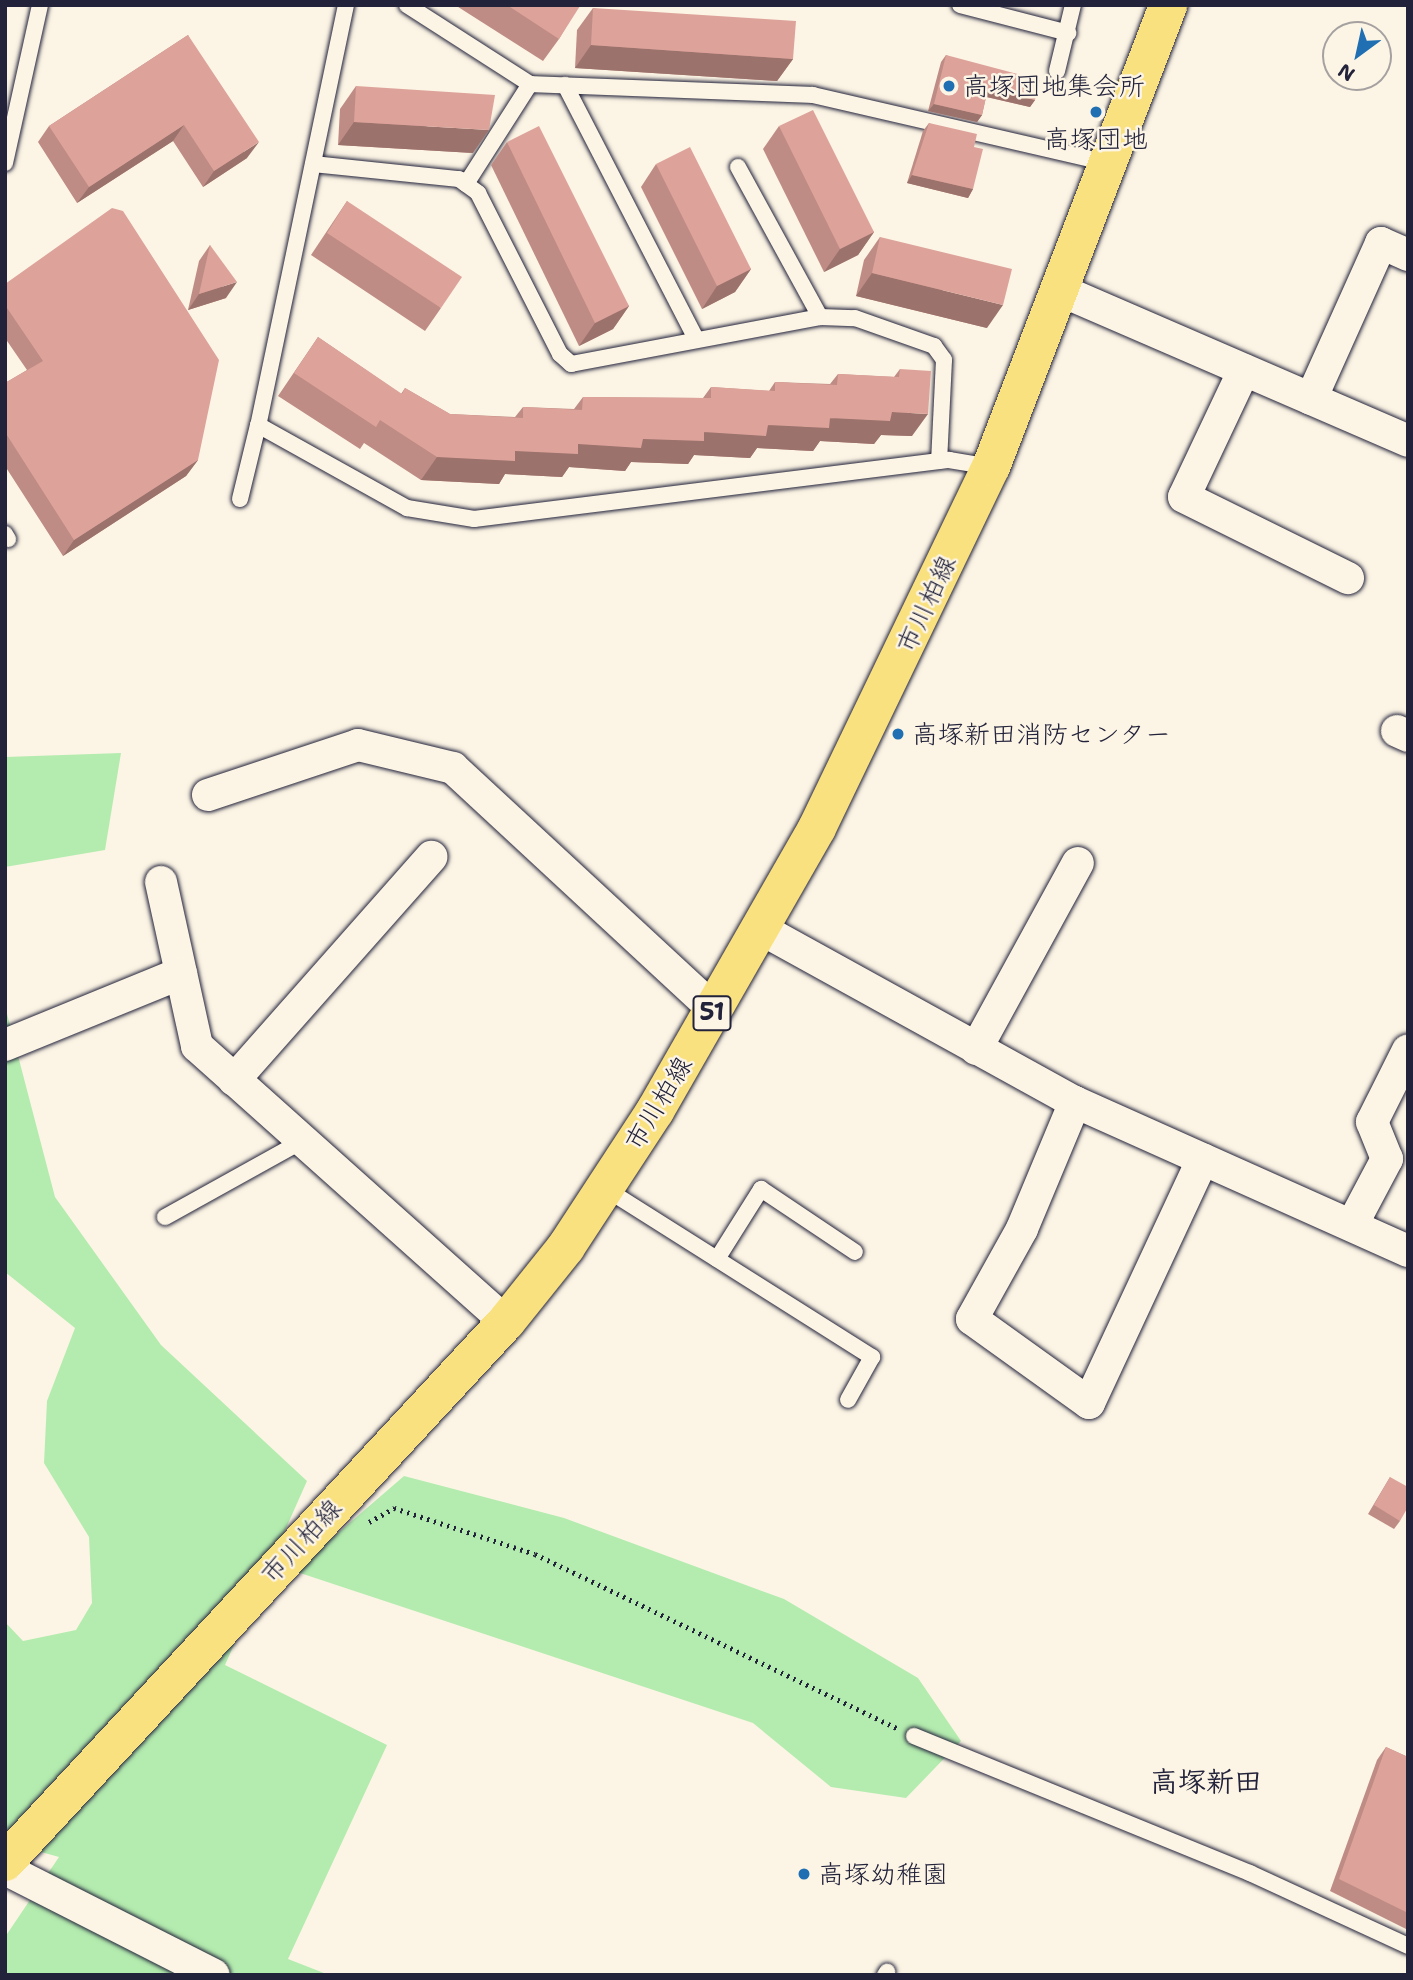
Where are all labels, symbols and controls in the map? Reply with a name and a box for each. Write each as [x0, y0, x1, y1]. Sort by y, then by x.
north arrow [1322, 21, 1392, 91]
text: N [1333, 58, 1360, 87]
place label: 高塚団地集会所 [963, 70, 1145, 102]
marker: 高塚団地集会所 [941, 78, 957, 94]
marker: 高塚団地 [1088, 104, 1104, 120]
place label: 高塚団地 [1044, 123, 1148, 155]
street label: 市川柏線 [890, 550, 962, 658]
place label: 高塚新田消防センター [912, 718, 1172, 750]
marker: 高塚新田消防センター [890, 726, 906, 742]
road number: 51 [691, 993, 733, 1034]
street label: 市川柏線 [618, 1050, 698, 1156]
street label: 市川柏線 [254, 1492, 348, 1590]
district label: 高塚新田 [1150, 1764, 1262, 1798]
place label: 高塚幼稚園 [818, 1858, 948, 1890]
marker: 高塚幼稚園 [796, 1866, 812, 1882]

